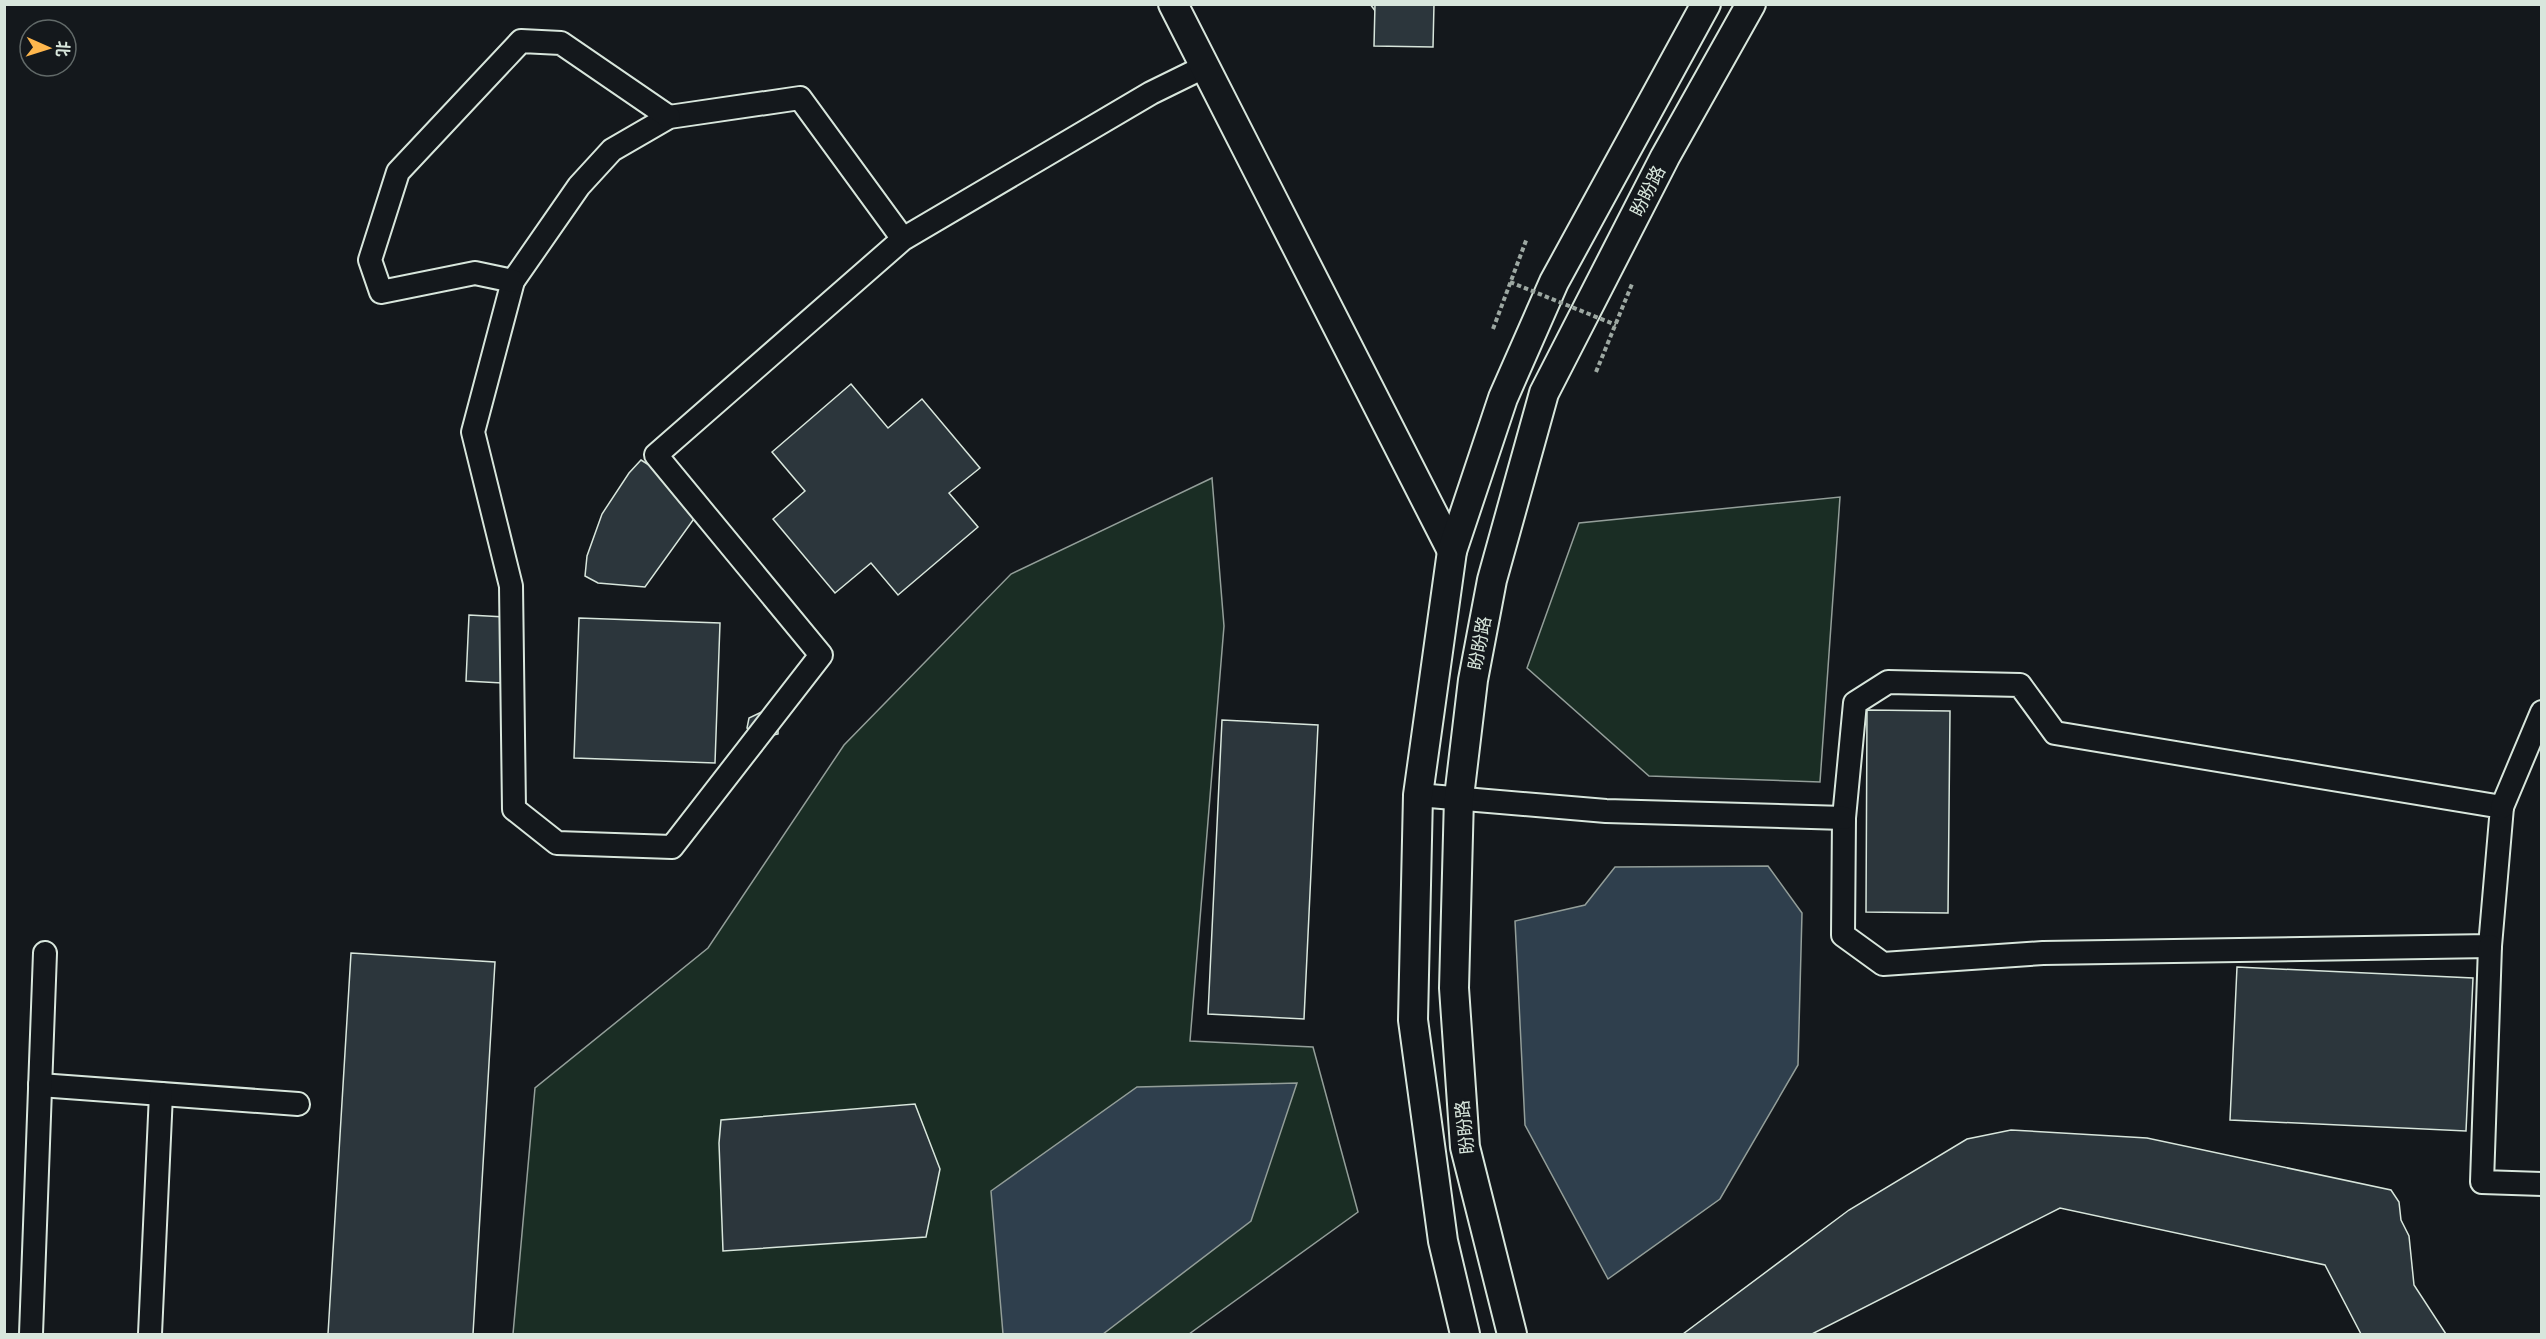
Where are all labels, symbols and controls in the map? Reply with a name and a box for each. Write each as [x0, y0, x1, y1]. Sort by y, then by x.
north arrow [18, 18, 78, 78]
text: 北 [53, 40, 72, 57]
street label: 盼盼路 [1626, 162, 1670, 220]
street label: 盼盼路 [1464, 614, 1496, 672]
street label: 盼盼路 [1451, 1099, 1479, 1155]

